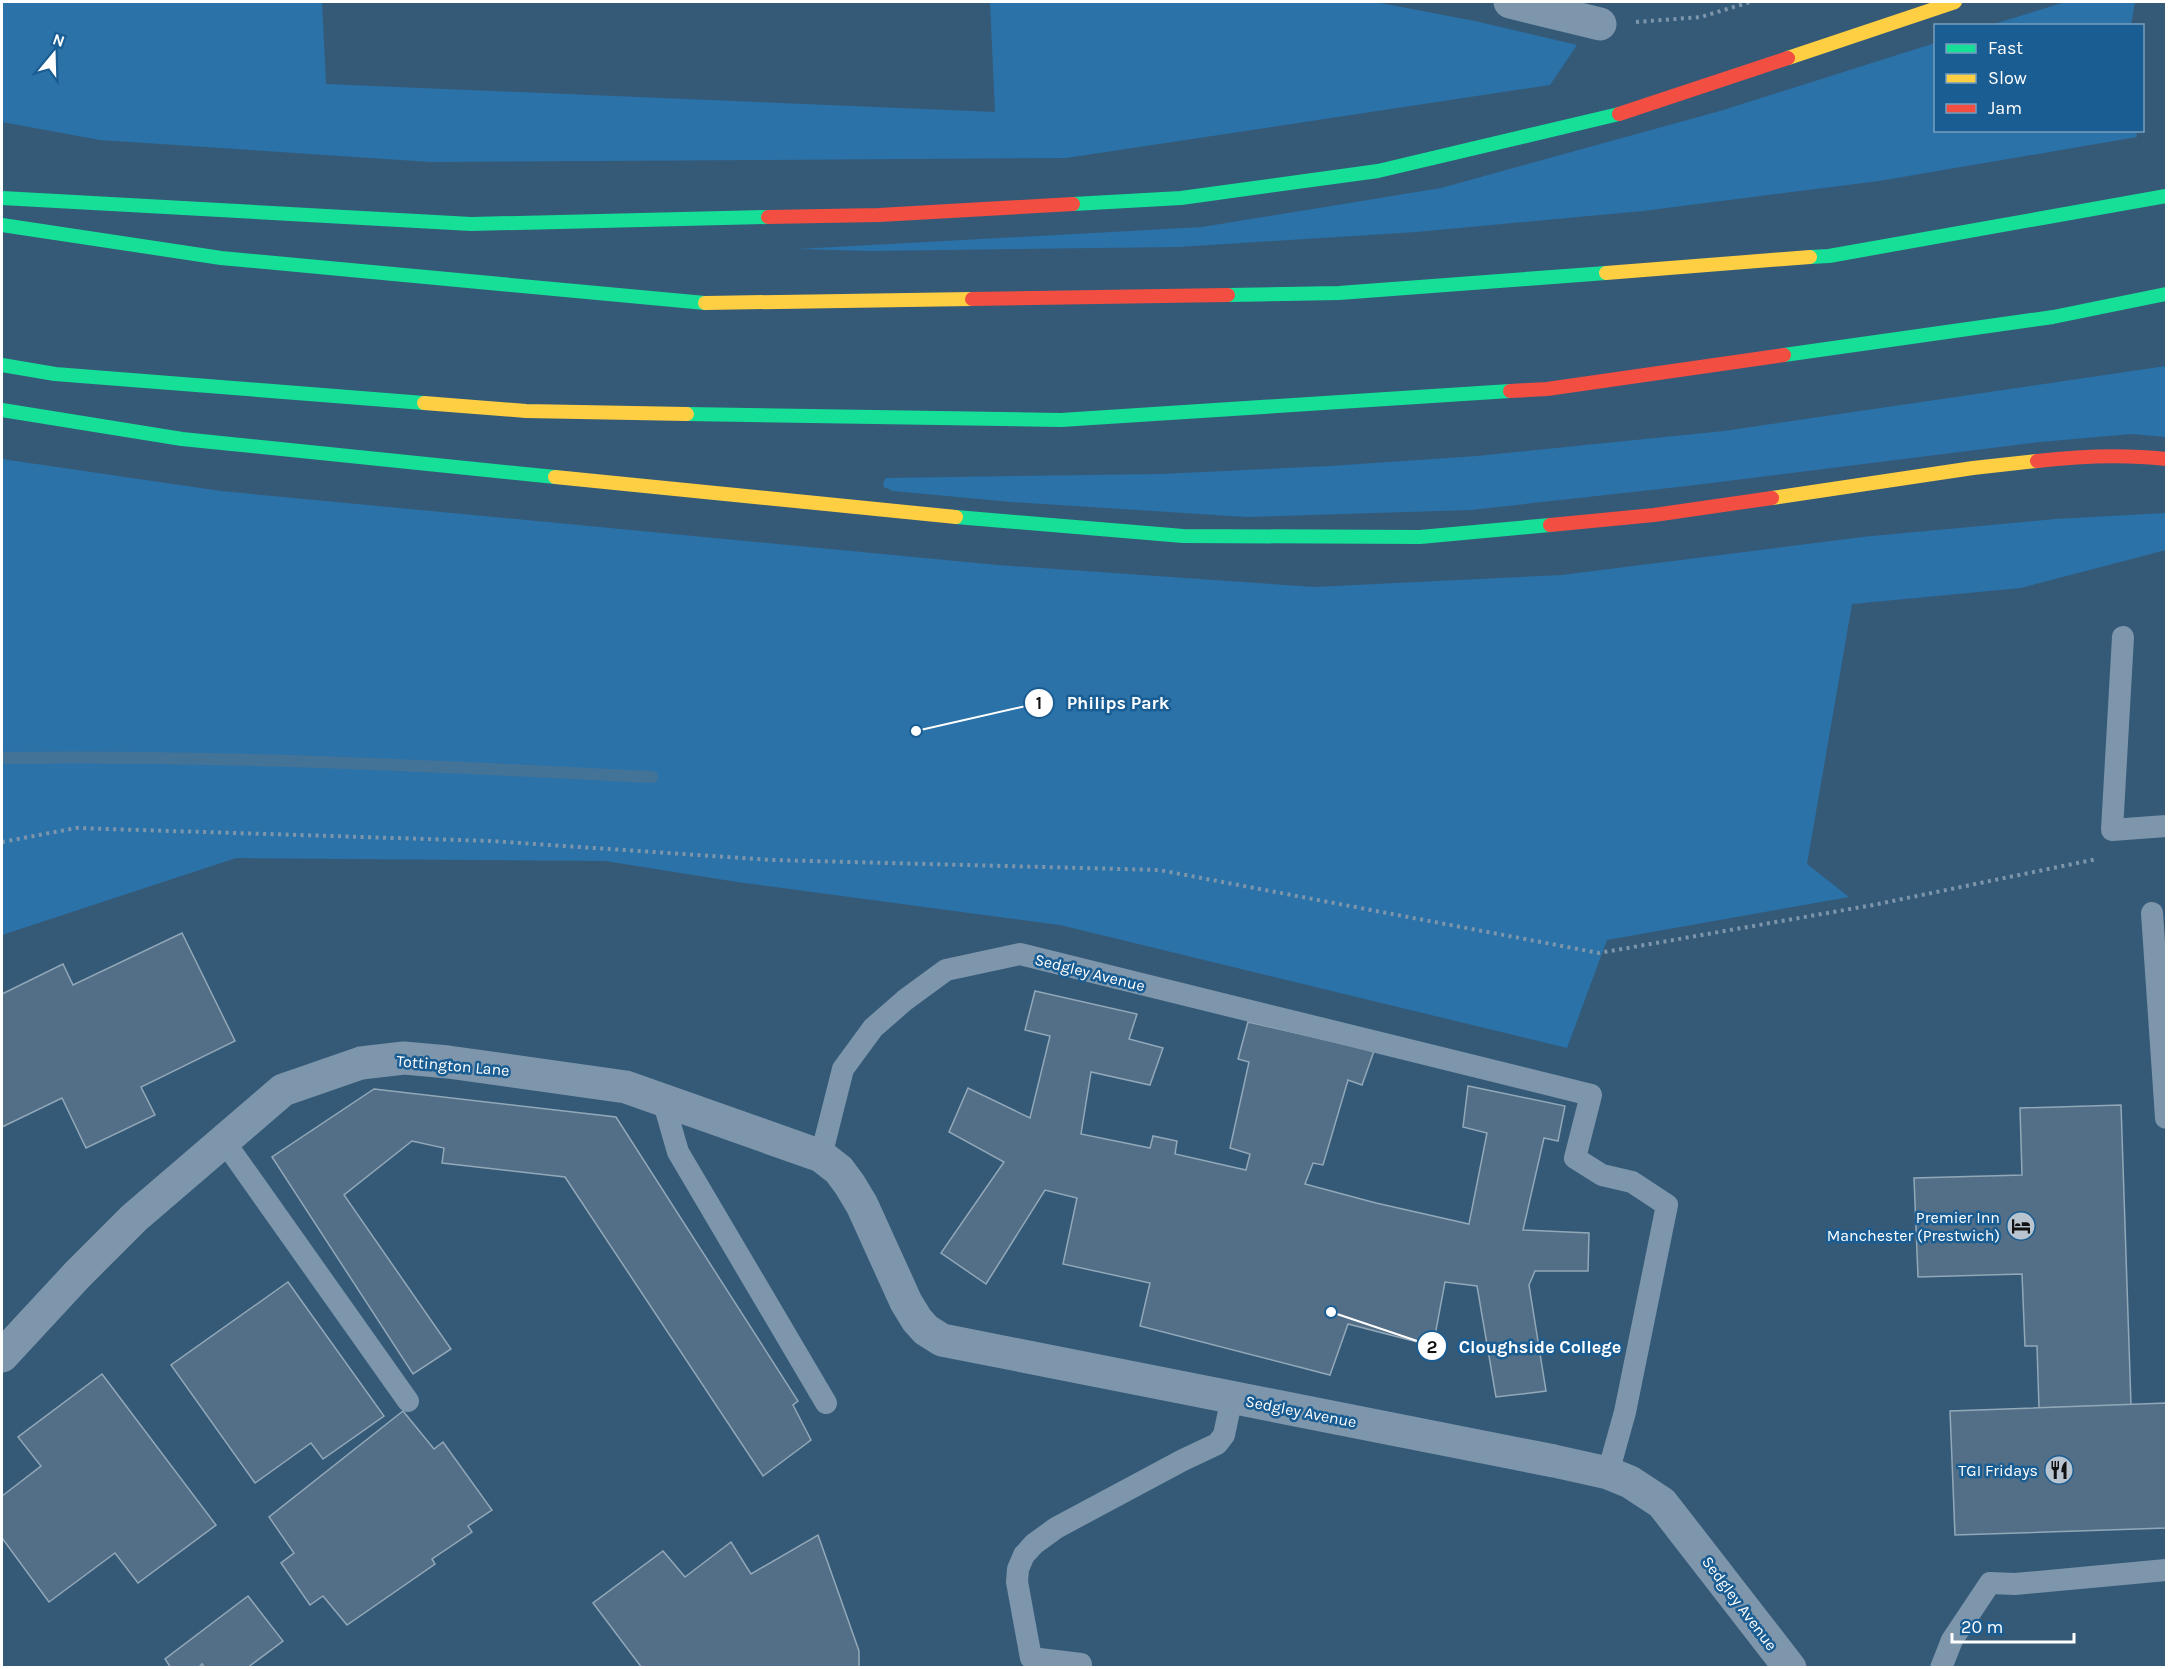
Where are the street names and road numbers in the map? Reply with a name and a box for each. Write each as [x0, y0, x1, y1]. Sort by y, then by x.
street label: Sedgley Avenue [1033, 950, 1147, 995]
street label: Tottington Lane [396, 1051, 510, 1080]
street label: Sedgley Avenue [1244, 1391, 1358, 1432]
street label: Sedgley Avenue [1698, 1552, 1781, 1654]

